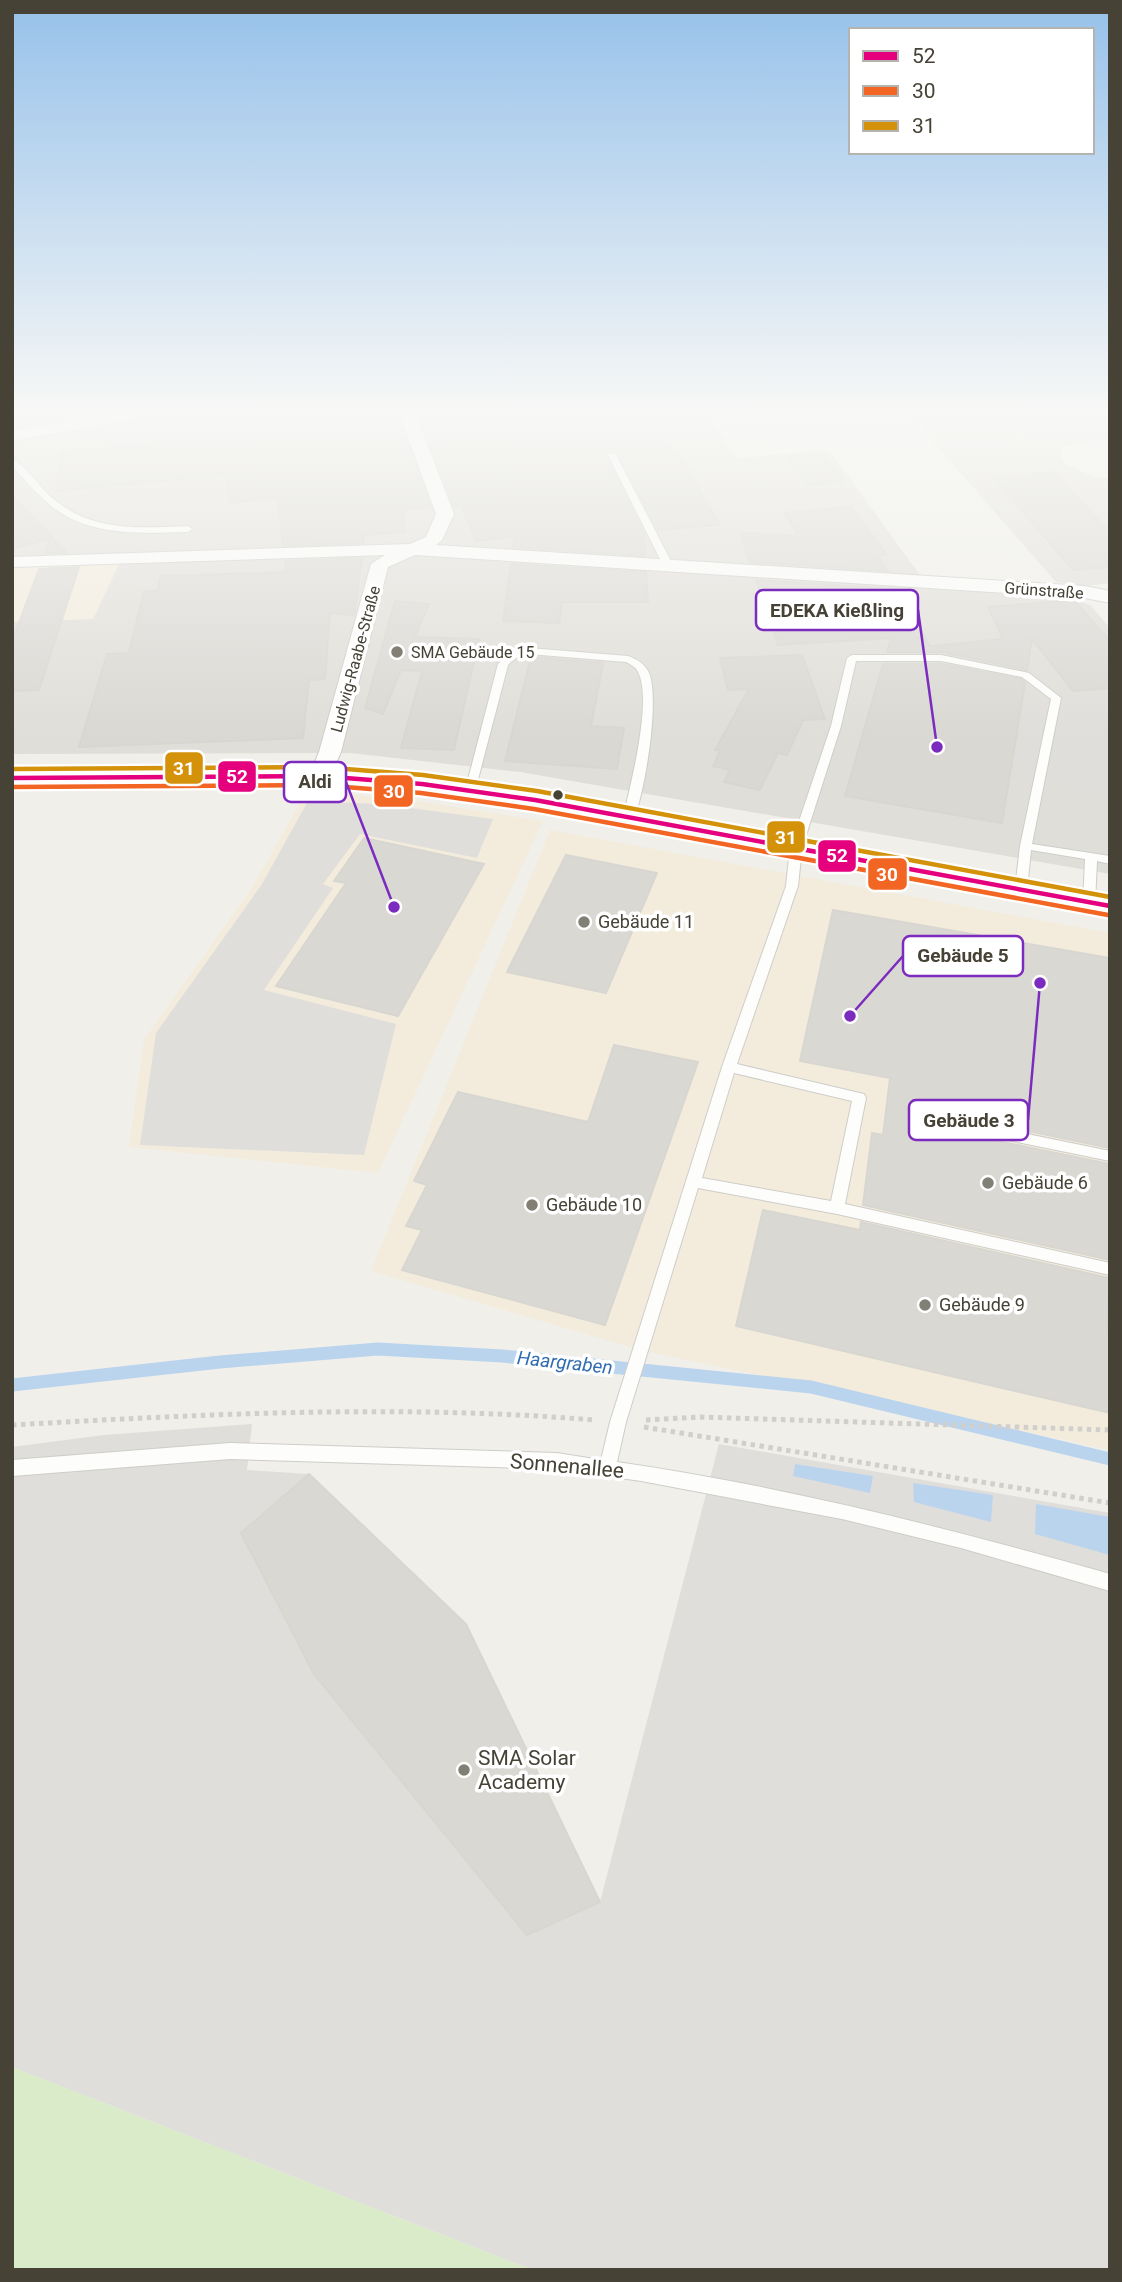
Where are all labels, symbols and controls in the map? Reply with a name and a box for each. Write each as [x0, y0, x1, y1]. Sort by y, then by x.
legend [849, 28, 1094, 154]
text: 52 [912, 44, 936, 68]
text: 30 [912, 79, 936, 103]
text: 31 [912, 114, 936, 138]
street label: Grünstraße [1004, 578, 1084, 603]
street label: Ludwig-Raabe-Straße [327, 584, 384, 735]
callout: EDEKA Kießling [756, 590, 918, 630]
text: EDEKA Kießling [770, 599, 904, 622]
place label: SMA Gebäude 15 [411, 643, 534, 662]
marker: SMA Gebäude 15 [389, 644, 405, 660]
line badge: 31 [164, 751, 204, 785]
text: 31 [173, 757, 195, 780]
line badge: 52 [217, 760, 257, 793]
callout: Aldi [284, 762, 346, 802]
text: 52 [226, 765, 248, 788]
text: Aldi [298, 770, 332, 793]
line badge: 30 [373, 774, 414, 808]
text: 30 [383, 780, 405, 803]
unlabelled marker [551, 788, 565, 802]
line badge: 31 [766, 820, 806, 854]
text: 31 [775, 826, 797, 849]
line badge: 52 [817, 839, 857, 873]
text: 52 [826, 844, 848, 867]
line badge: 30 [867, 857, 908, 891]
text: 30 [876, 863, 898, 886]
place label: Gebäude 11 [598, 911, 694, 932]
marker: Gebäude 11 [576, 914, 592, 930]
callout: Gebäude 5 [903, 936, 1023, 976]
text: Gebäude 5 [917, 944, 1009, 967]
callout: Gebäude 3 [909, 1100, 1028, 1140]
text: Gebäude 3 [923, 1109, 1015, 1132]
place label: Gebäude 6 [1002, 1172, 1088, 1193]
marker: Gebäude 6 [980, 1175, 996, 1191]
place label: Gebäude 10 [546, 1194, 642, 1215]
marker: Gebäude 10 [524, 1197, 540, 1213]
place label: Gebäude 9 [939, 1294, 1025, 1315]
marker: Gebäude 9 [917, 1297, 933, 1313]
water label: Haargraben [516, 1346, 614, 1379]
street label: Sonnenallee [509, 1449, 625, 1483]
place label: SMA Solar Academy [478, 1746, 576, 1794]
marker: SMA Solar Academy [456, 1762, 472, 1778]

